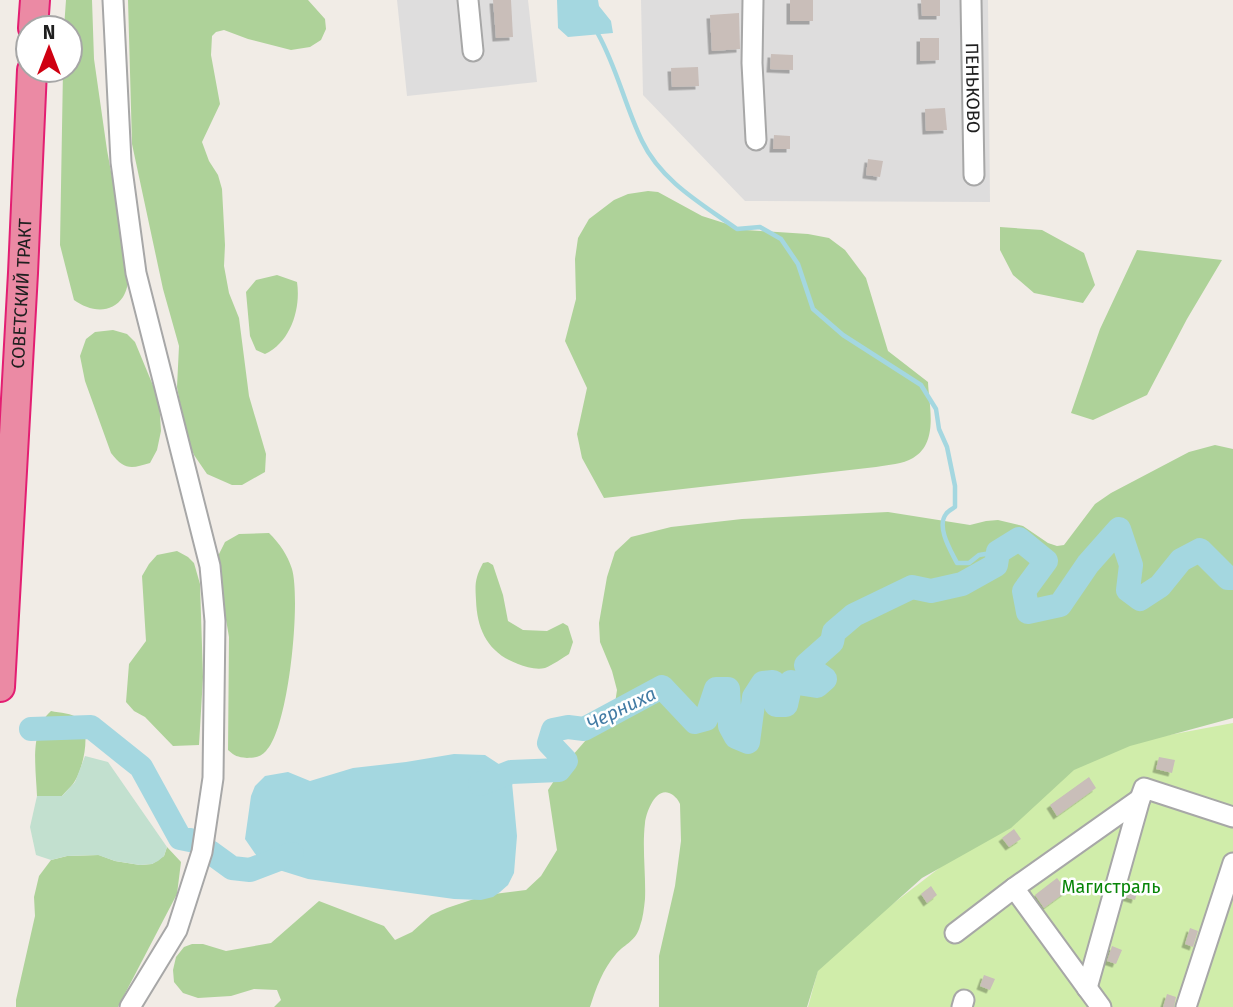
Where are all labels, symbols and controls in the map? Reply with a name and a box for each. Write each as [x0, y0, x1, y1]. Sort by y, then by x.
north arrow [14, 14, 84, 84]
text: N [43, 21, 55, 44]
street label: ПЕНЬКОВО [961, 42, 984, 133]
street label: СОВЕТСКИЙ ТРАКТ [7, 217, 36, 369]
water label: Черниха [583, 682, 660, 735]
park label: Магистраль [1062, 876, 1161, 898]

